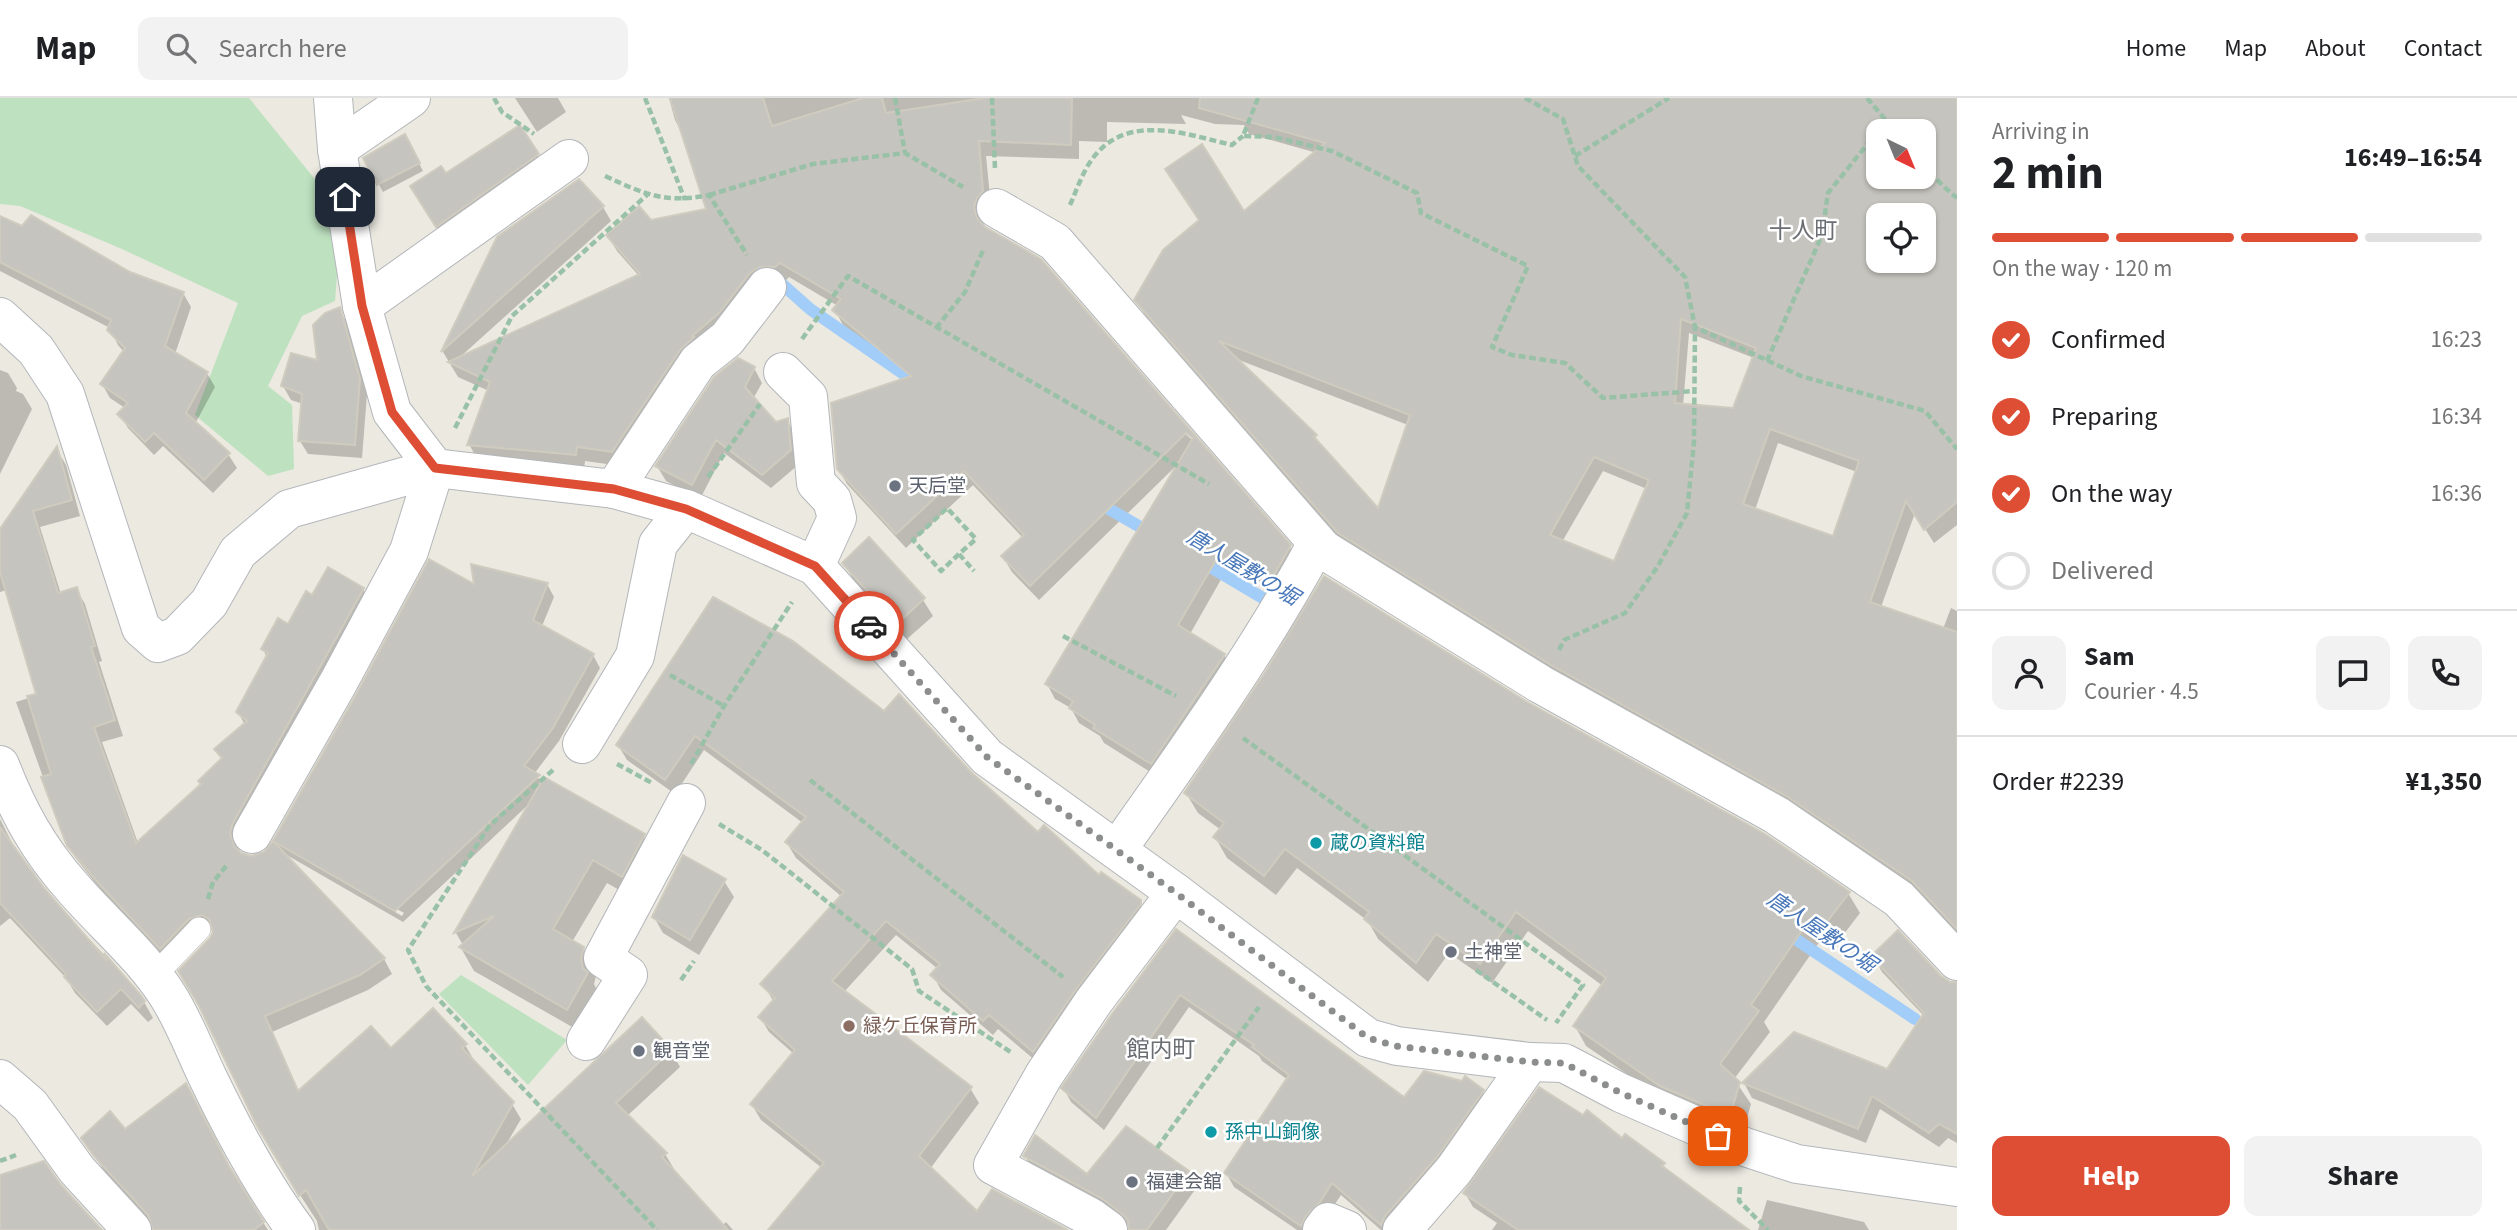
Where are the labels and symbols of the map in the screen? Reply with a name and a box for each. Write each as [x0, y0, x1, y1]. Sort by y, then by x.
north arrow [1866, 119, 1936, 189]
pin [315, 167, 375, 227]
district label: 十人町 [1769, 214, 1838, 247]
place label: 天后堂 [909, 473, 966, 500]
marker: 天后堂 [887, 478, 903, 494]
water label: 唐人屋敷の堀 [1181, 522, 1307, 614]
courier [834, 591, 904, 661]
place label: 蔵の資料館 [1330, 830, 1425, 857]
marker: 蔵の資料館 [1308, 835, 1324, 851]
water label: 唐人屋敷の堀 [1761, 884, 1885, 981]
place label: 土神堂 [1465, 939, 1522, 966]
marker: 土神堂 [1443, 944, 1459, 960]
place label: 緑ケ丘保育所 [863, 1013, 977, 1040]
marker: 緑ケ丘保育所 [841, 1018, 857, 1034]
district label: 館内町 [1127, 1033, 1196, 1066]
place label: 観音堂 [653, 1038, 710, 1065]
marker: 観音堂 [631, 1043, 647, 1059]
pin [1688, 1106, 1748, 1166]
place label: 孫中山銅像 [1225, 1119, 1320, 1146]
marker: 孫中山銅像 [1203, 1124, 1219, 1140]
place label: 福建会舘 [1146, 1169, 1222, 1196]
marker: 福建会舘 [1124, 1174, 1140, 1190]

